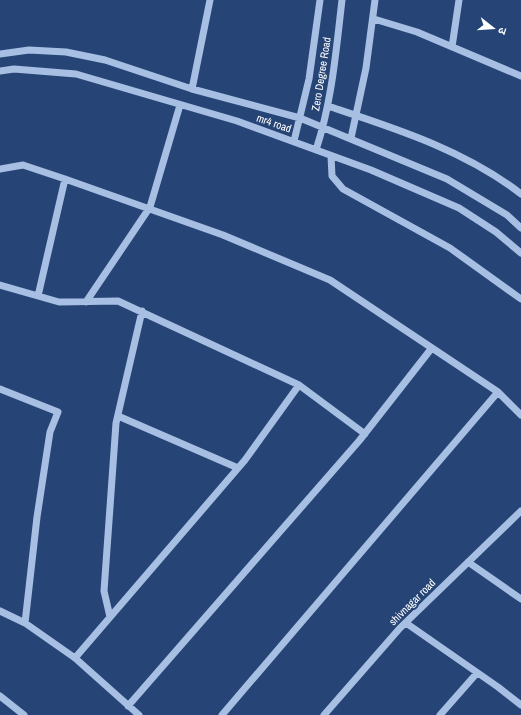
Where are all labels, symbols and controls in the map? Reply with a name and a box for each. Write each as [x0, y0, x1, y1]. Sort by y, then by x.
north arrow [473, 8, 513, 48]
text: उ [495, 26, 510, 37]
street label: Zero Degree Road [308, 36, 334, 112]
street label: mr4 road [255, 111, 293, 135]
street label: shivnagar road [386, 576, 438, 628]

